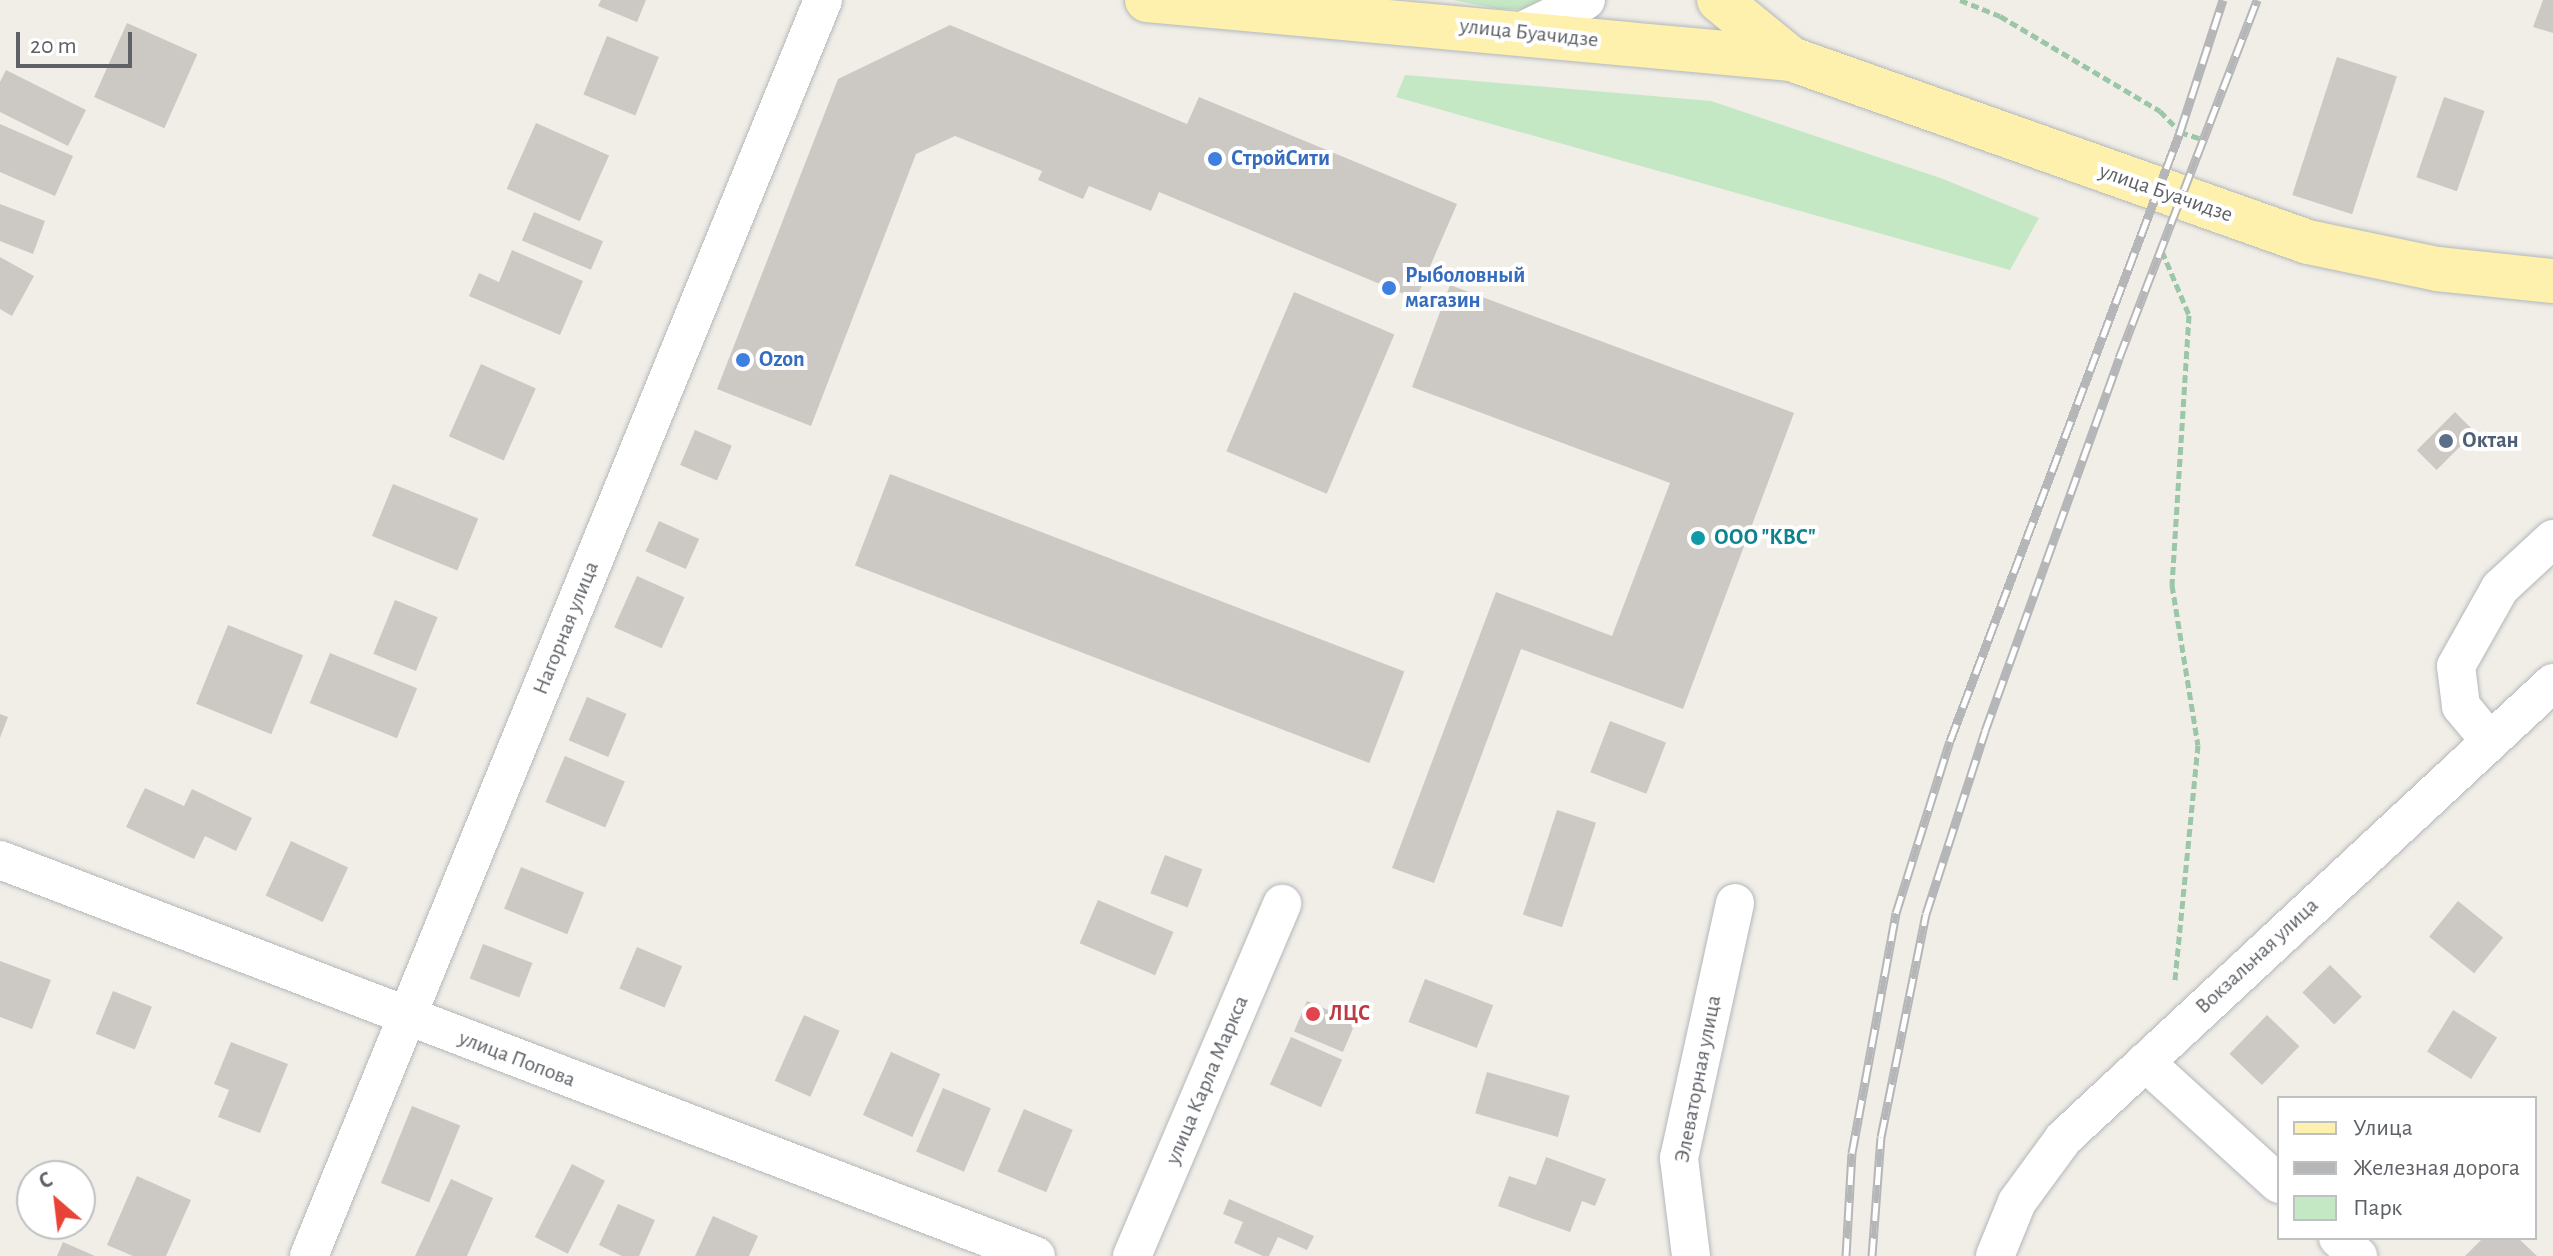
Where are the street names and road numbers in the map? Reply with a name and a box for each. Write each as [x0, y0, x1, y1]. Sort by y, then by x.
street label: улица Буачидзе [1458, 13, 1600, 53]
street label: улица Буачидзе [2096, 158, 2236, 228]
street label: Нагорная улица [527, 557, 605, 699]
street label: Вокзальная улица [2190, 892, 2324, 1020]
street label: улица Карла Маркса [1160, 992, 1254, 1168]
street label: Элеваторная улица [1669, 993, 1727, 1165]
street label: улица Попова [455, 1025, 579, 1093]

